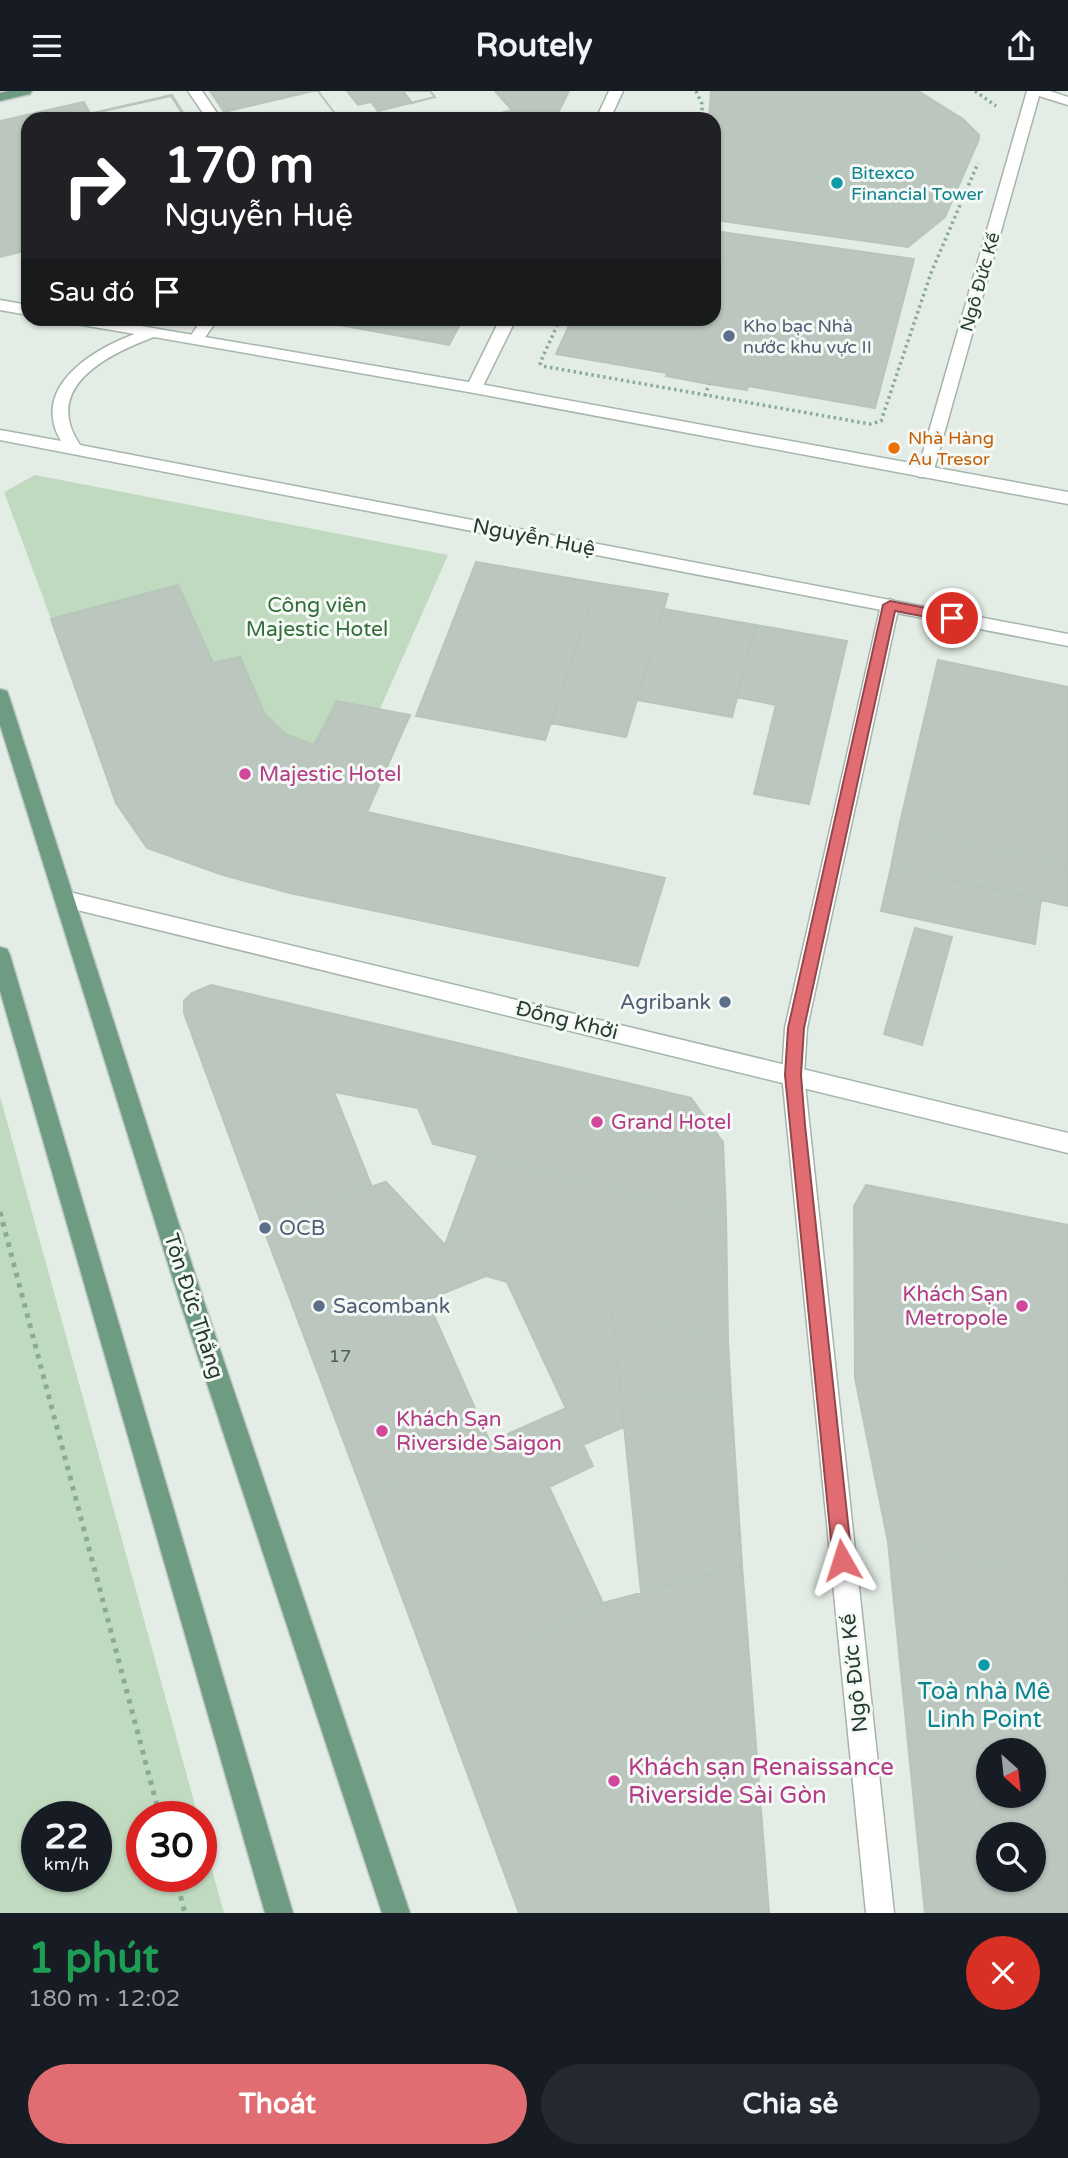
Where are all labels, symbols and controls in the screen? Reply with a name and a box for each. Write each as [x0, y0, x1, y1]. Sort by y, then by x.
icon: menu [28, 27, 66, 65]
text: Routely [476, 27, 593, 65]
icon: share [1002, 27, 1040, 65]
text: 170 m [164, 137, 314, 196]
icon: right [49, 140, 140, 231]
place label: Bitexco Financial Tower [851, 162, 984, 205]
marker: Bitexco Financial Tower [829, 175, 845, 191]
text: Nguyễn Huệ [164, 197, 353, 235]
street label: Ngô Ðức Kế [955, 230, 1005, 334]
icon: arrive [148, 273, 186, 311]
text: Sau đó [49, 277, 134, 308]
place label: Kho bạc Nhà nước khu vực II [743, 315, 872, 358]
marker: Kho bạc Nhà nước khu vực II [721, 328, 737, 344]
place label: Nhà Hàng Au Tresor [908, 427, 994, 470]
marker: Nhà Hàng Au Tresor [886, 440, 902, 456]
street label: Nguyễn Huệ [471, 513, 597, 562]
pin [922, 588, 982, 648]
park label: Công viên Majestic Hotel [246, 593, 388, 642]
icon: arrive [933, 599, 971, 637]
place label: Majestic Hotel [259, 762, 401, 787]
marker: Majestic Hotel [237, 766, 253, 782]
place label: Agribank [620, 990, 711, 1015]
marker: Agribank [717, 994, 733, 1010]
street label: Ðồng Khởi [513, 996, 621, 1045]
place label: Grand Hotel [611, 1110, 731, 1135]
marker: Grand Hotel [589, 1114, 605, 1130]
place label: OCB [279, 1216, 325, 1241]
marker: OCB [257, 1220, 273, 1236]
street label: Tôn Ðức Thắng [158, 1230, 229, 1382]
place label: Khách Sạn Metropole [902, 1282, 1008, 1331]
place label: Sacombank [333, 1294, 450, 1319]
marker: Sacombank [311, 1298, 327, 1314]
marker: Khách Sạn Metropole [1014, 1298, 1030, 1314]
house number: 17 [329, 1345, 351, 1367]
place label: Khách Sạn Riverside Saigon [396, 1407, 562, 1456]
marker: Khách Sạn Riverside Saigon [374, 1423, 390, 1439]
position arrow [805, 1523, 879, 1597]
street label: Ngô Ðức Kế [836, 1612, 873, 1734]
marker: Toà nhà Mê Linh Point [976, 1657, 992, 1673]
place label: Toà nhà Mê Linh Point [918, 1677, 1050, 1734]
north arrow [976, 1738, 1046, 1808]
map controls [976, 1738, 1046, 1892]
place label: Khách sạn Renaissance Riverside Sài Gòn [628, 1753, 894, 1810]
marker: Khách sạn Renaissance Riverside Sài Gòn [606, 1773, 622, 1789]
speed limit sign: 30 [126, 1801, 217, 1892]
text: 22 [45, 1816, 88, 1858]
button: search [976, 1822, 1046, 1892]
text: km/h [44, 1853, 89, 1875]
text: 1 phút [28, 1933, 159, 1984]
button: close [966, 1936, 1040, 2010]
text: 180 m · 12:02 [28, 1985, 180, 2013]
button: Thoát [28, 2064, 527, 2144]
button: Chia sẻ [541, 2064, 1040, 2144]

